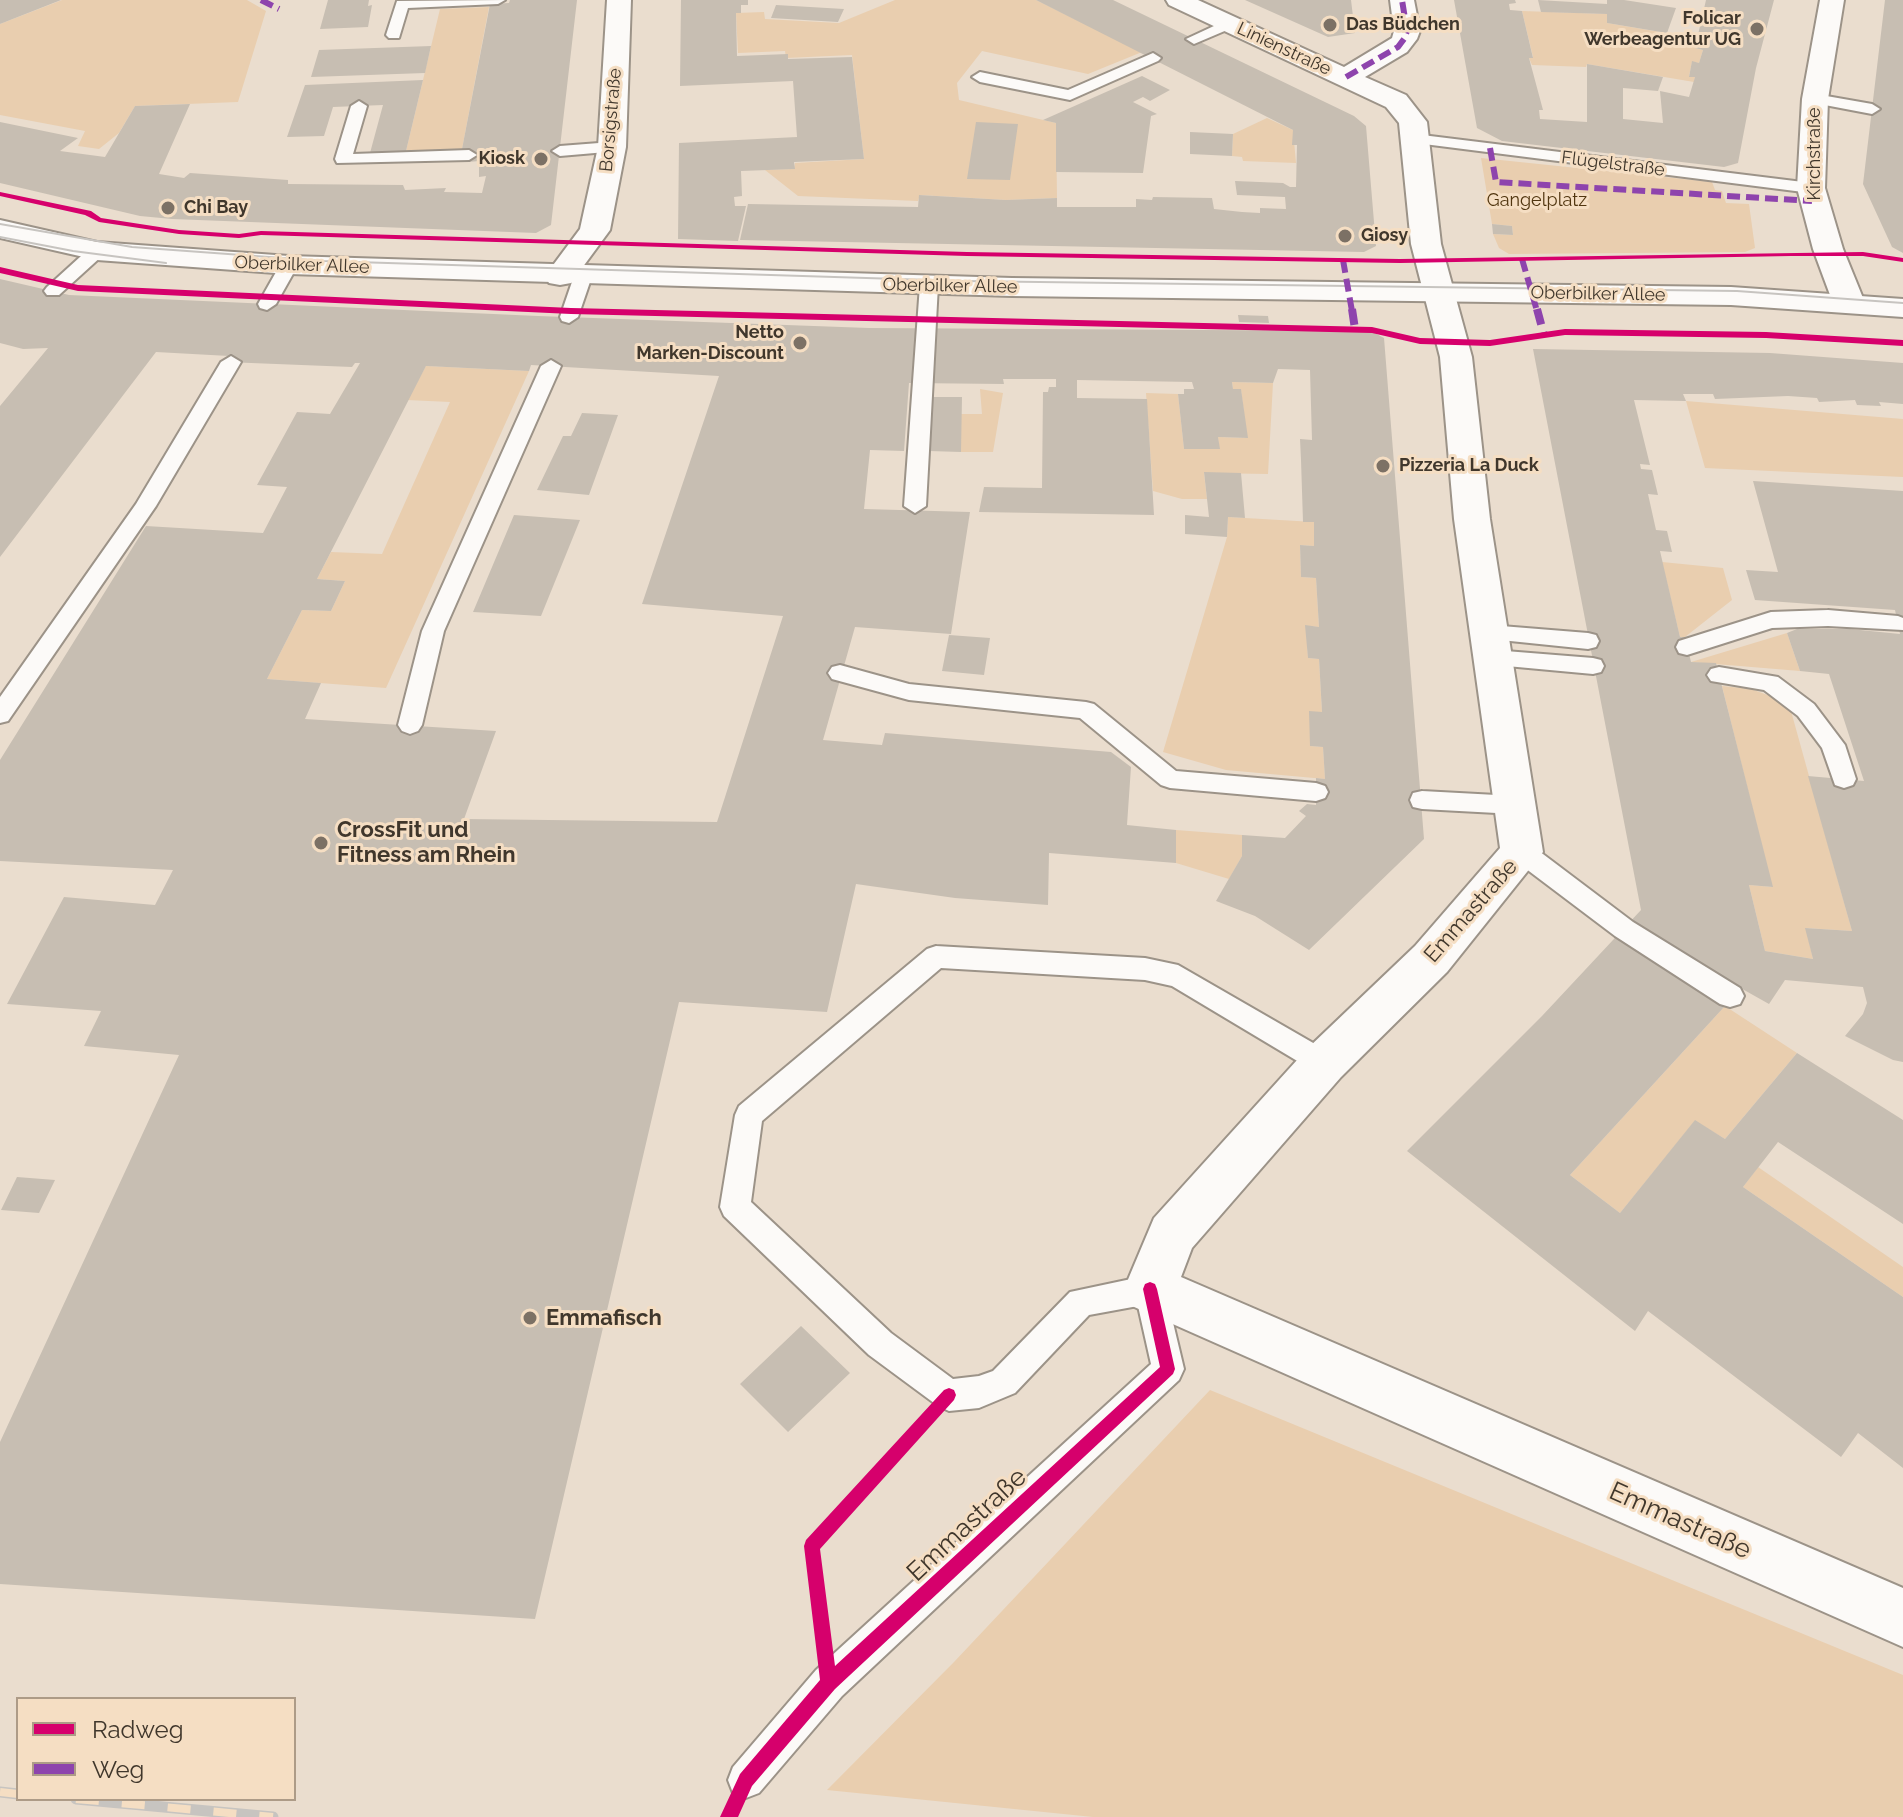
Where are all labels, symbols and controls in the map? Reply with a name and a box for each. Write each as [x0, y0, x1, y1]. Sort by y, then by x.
place label: Folicar Werbeagentur UG [1584, 8, 1741, 50]
place label: Das Büdchen [1346, 14, 1460, 36]
marker: Das Büdchen [1321, 16, 1339, 34]
street label: Linienstraße [1234, 18, 1334, 80]
marker: Folicar Werbeagentur UG [1748, 20, 1766, 38]
street label: Borsigstraße [596, 67, 626, 173]
street label: Kirchstraße [1804, 107, 1826, 201]
street label: Flügelstraße [1560, 147, 1666, 181]
place label: Kiosk [479, 148, 525, 170]
marker: Kiosk [532, 150, 550, 168]
park label: Gangelplatz [1487, 190, 1587, 212]
place label: Chi Bay [184, 197, 248, 219]
marker: Chi Bay [159, 199, 177, 217]
place label: Giosy [1361, 225, 1408, 247]
marker: Giosy [1336, 227, 1354, 245]
street label: Oberbilker Allee [234, 252, 370, 278]
street label: Oberbilker Allee [882, 274, 1018, 298]
street label: Oberbilker Allee [1530, 282, 1666, 306]
place label: Netto Marken-Discount [636, 322, 784, 364]
marker: Netto Marken-Discount [791, 334, 809, 352]
place label: Pizzeria La Duck [1399, 455, 1539, 477]
marker: Pizzeria La Duck [1374, 457, 1392, 475]
place label: CrossFit und Fitness am Rhein [337, 817, 515, 868]
marker: CrossFit und Fitness am Rhein [312, 834, 330, 852]
street label: Emmastraße [1419, 854, 1523, 968]
place label: Emmafisch [546, 1305, 662, 1331]
marker: Emmafisch [521, 1309, 539, 1327]
street label: Emmastraße [901, 1462, 1033, 1588]
street label: Emmastraße [1604, 1476, 1756, 1566]
legend [16, 1697, 296, 1801]
text: Radweg [92, 1715, 184, 1744]
text: Weg [92, 1755, 144, 1784]

